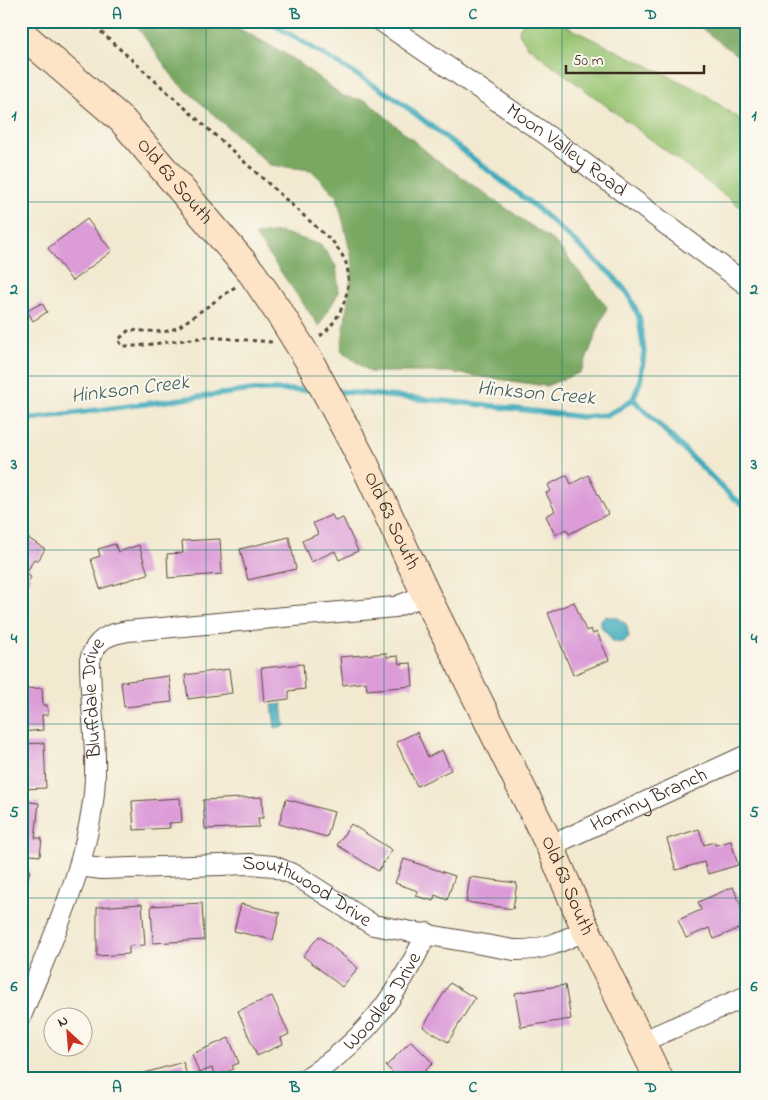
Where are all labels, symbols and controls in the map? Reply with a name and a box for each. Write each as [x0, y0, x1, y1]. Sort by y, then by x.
text: A [112, 3, 122, 27]
text: B [289, 3, 301, 27]
text: C [469, 3, 478, 27]
text: D [644, 3, 657, 27]
scale bar [566, 42, 703, 74]
text: 50 m [573, 50, 604, 72]
street label: Moon Valley Road [500, 97, 633, 205]
text: 1 [11, 104, 17, 128]
text: 1 [751, 104, 757, 128]
street label: Old 63 South [129, 132, 220, 231]
text: 2 [9, 278, 18, 302]
text: 2 [749, 278, 758, 302]
water label: Hinkson Creek [69, 368, 192, 412]
water label: Hinkson Creek [476, 374, 597, 414]
text: 3 [10, 453, 18, 477]
text: 3 [750, 453, 758, 477]
street label: Old 63 South [356, 467, 427, 575]
text: 4 [10, 627, 18, 651]
text: 4 [750, 627, 758, 651]
street label: Bluffdale Drive [75, 631, 112, 760]
street label: Hominy Branch [586, 761, 712, 840]
text: 5 [9, 801, 19, 825]
text: 5 [749, 801, 759, 825]
street label: Old 63 South [533, 831, 601, 940]
street label: Southwood Drive [242, 849, 377, 935]
street label: Woodlea Drive [337, 947, 429, 1058]
text: 6 [9, 975, 18, 999]
text: 6 [749, 975, 758, 999]
north arrow [42, 1008, 92, 1058]
text: N [54, 1010, 72, 1033]
text: A [112, 1076, 122, 1100]
text: B [289, 1076, 301, 1100]
text: C [469, 1076, 478, 1100]
text: D [644, 1076, 657, 1100]

